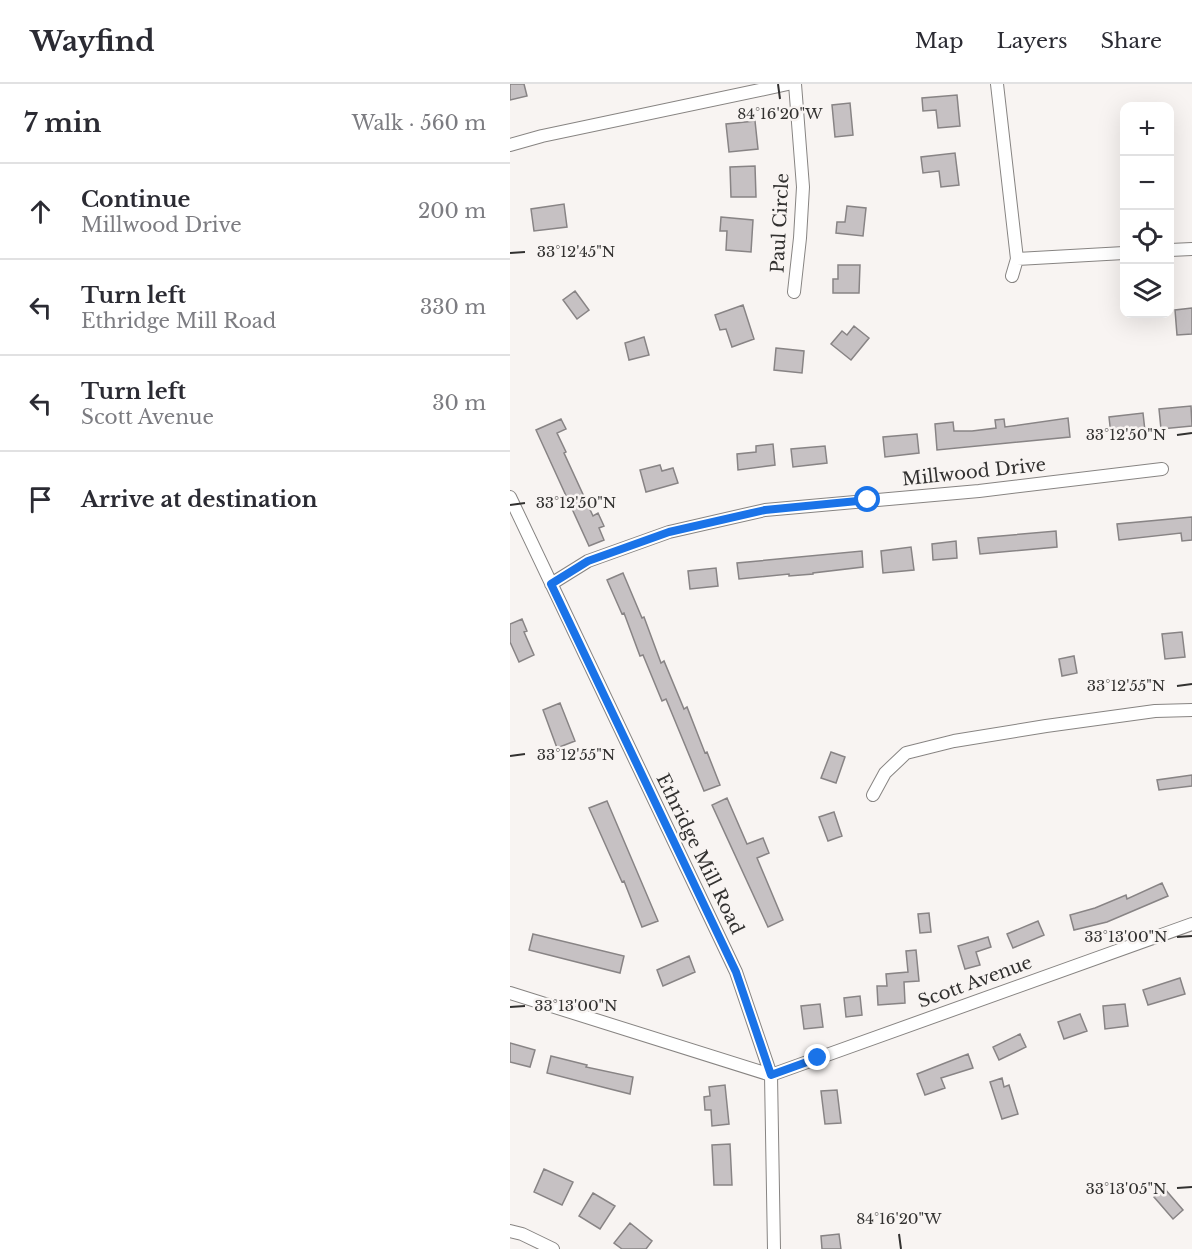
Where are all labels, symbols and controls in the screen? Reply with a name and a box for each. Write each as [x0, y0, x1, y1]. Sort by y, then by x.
text: Wayfind [30, 24, 155, 59]
text: Map [915, 28, 964, 54]
text: Layers [997, 28, 1068, 54]
text: Share [1101, 28, 1162, 54]
map controls [1120, 102, 1174, 318]
button: + [1120, 102, 1174, 156]
text: 84°16'20"W [737, 104, 823, 123]
text: 7 min [24, 107, 101, 139]
text: Walk · 560 m [352, 111, 486, 135]
button: − [1120, 156, 1174, 210]
street label: Paul Circle [766, 173, 794, 273]
text: Continue [81, 186, 190, 213]
icon: ahead [24, 195, 57, 228]
text: 200 m [418, 199, 486, 223]
button: locate [1120, 210, 1174, 264]
text: Millwood Drive [81, 213, 242, 237]
text: 33°12'45"N [537, 242, 615, 261]
button: layers [1120, 264, 1174, 318]
text: Turn left [81, 282, 186, 309]
icon: left [24, 291, 57, 324]
text: 330 m [420, 295, 486, 319]
text: Ethridge Mill Road [81, 309, 276, 333]
text: Turn left [81, 378, 186, 405]
icon: left [24, 387, 57, 420]
text: 30 m [432, 391, 486, 415]
text: Scott Avenue [81, 405, 214, 429]
text: 33°12'50"N [1086, 425, 1166, 444]
street label: Millwood Drive [901, 453, 1047, 491]
icon: arrive [24, 483, 57, 516]
text: Arrive at destination [81, 486, 318, 513]
route start [854, 486, 880, 512]
text: 33°12'50"N [536, 493, 616, 512]
text: 33°12'55"N [1087, 676, 1165, 695]
text: 33°12'55"N [537, 745, 615, 764]
street label: Ethridge Mill Road [652, 770, 748, 938]
text: 33°13'00"N [1084, 927, 1168, 946]
street label: Scott Avenue [915, 951, 1035, 1013]
text: 33°13'00"N [534, 996, 618, 1015]
route end [804, 1044, 830, 1070]
text: 33°13'05"N [1085, 1179, 1167, 1198]
text: 84°16'20"W [856, 1209, 942, 1228]

